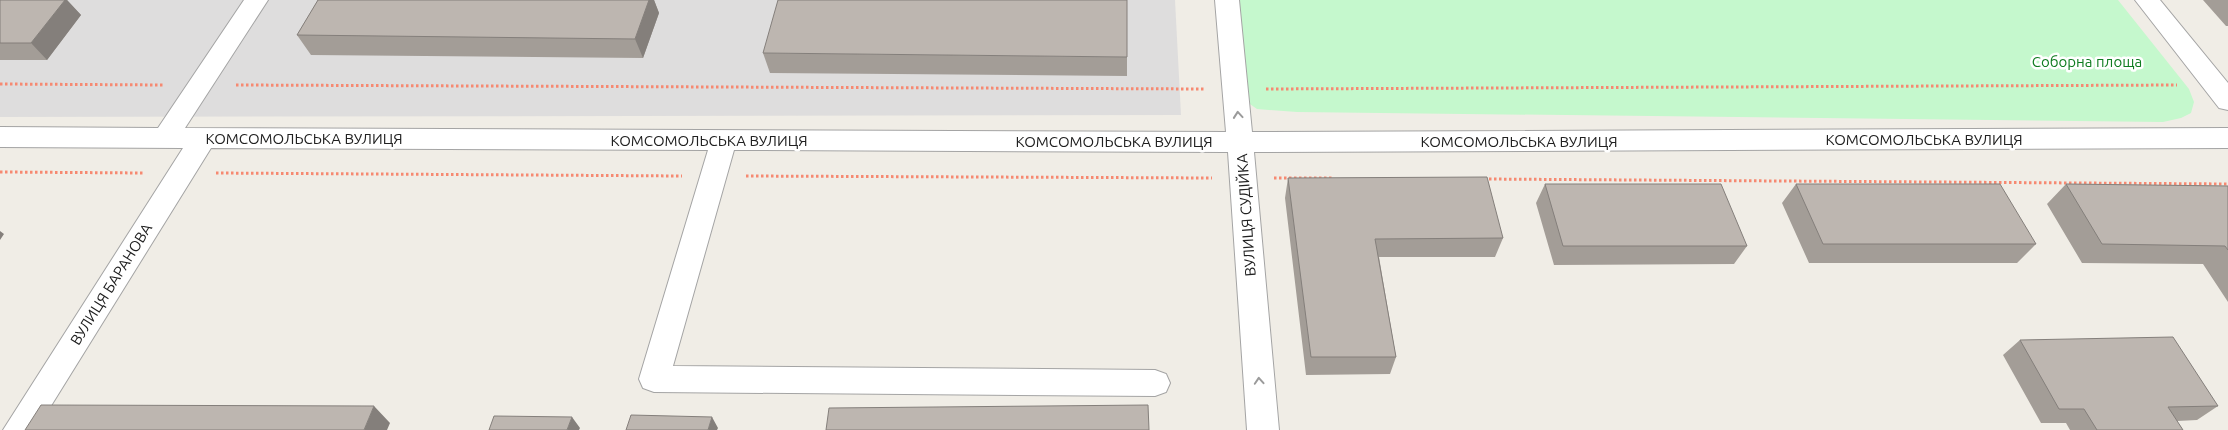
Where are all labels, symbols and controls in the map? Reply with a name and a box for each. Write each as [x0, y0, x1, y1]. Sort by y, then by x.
park label: Соборна площа [2032, 53, 2142, 70]
one-way arrow [1233, 110, 1244, 118]
street label: КОМСОМОЛЬСЬКА ВУЛИЦЯ [205, 130, 403, 147]
street label: КОМСОМОЛЬСЬКА ВУЛИЦЯ [1825, 131, 2023, 148]
street label: КОМСОМОЛЬСЬКА ВУЛИЦЯ [610, 132, 808, 149]
street label: КОМСОМОЛЬСЬКА ВУЛИЦЯ [1015, 133, 1213, 150]
street label: КОМСОМОЛЬСЬКА ВУЛИЦЯ [1420, 133, 1618, 150]
street label: ВУЛИЦЯ СУДІЙКА [1233, 153, 1259, 277]
street label: ВУЛИЦЯ БАРАНОВА [67, 220, 155, 348]
one-way arrow [1254, 377, 1265, 385]

